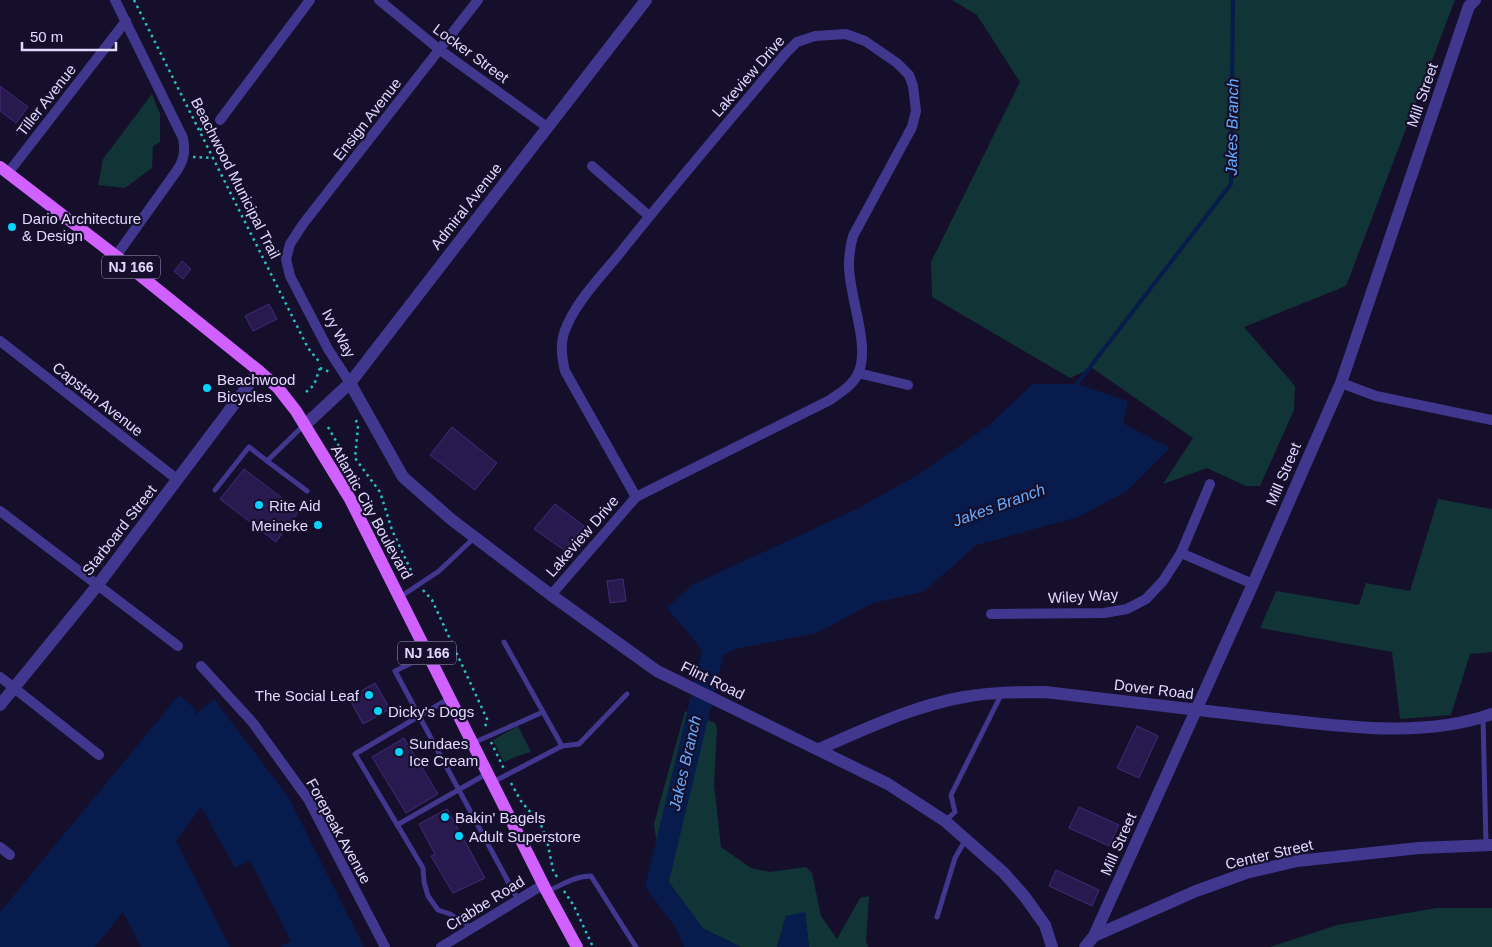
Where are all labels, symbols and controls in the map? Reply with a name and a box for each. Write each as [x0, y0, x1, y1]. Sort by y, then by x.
scale bar [22, 20, 116, 52]
street label: Locker Street [430, 20, 513, 87]
text: 50 m [30, 28, 63, 45]
street label: Lakeview Drive [708, 32, 788, 120]
street label: Mill Street [1403, 60, 1441, 129]
street label: Tiller Avenue [13, 61, 79, 139]
street label: Ensign Avenue [330, 74, 404, 164]
water label: Jakes Branch [1223, 78, 1241, 177]
street label: Beachwood Municipal Trail [188, 95, 284, 261]
street label: Admiral Avenue [427, 159, 505, 253]
place label: Dario Architecture & Design [22, 210, 141, 244]
marker: Dario Architecture & Design [6, 221, 18, 233]
road number: NJ 166 [102, 256, 160, 278]
street label: Ivy Way [319, 306, 359, 361]
street label: Capstan Avenue [50, 358, 146, 440]
place label: Beachwood Bicycles [217, 371, 295, 405]
marker: Beachwood Bicycles [201, 382, 213, 394]
street label: Mill Street [1262, 439, 1304, 508]
street label: Atlantic City Boulevard [328, 442, 416, 582]
water label: Jakes Branch [950, 480, 1048, 530]
street label: Starboard Street [78, 481, 160, 579]
street label: Lakeview Drive [542, 492, 622, 580]
place label: Rite Aid [269, 497, 321, 514]
marker: Rite Aid [253, 499, 265, 511]
place label: Meineke [251, 517, 308, 534]
marker: Meineke [312, 519, 324, 531]
street label: Wiley Way [1047, 586, 1119, 606]
road number: NJ 166 [398, 641, 456, 664]
street label: Flint Road [679, 657, 747, 703]
street label: Dover Road [1113, 676, 1195, 702]
place label: The Social Leaf [255, 687, 360, 704]
marker: The Social Leaf [363, 689, 375, 701]
place label: Dicky's Dogs [388, 703, 474, 720]
marker: Dicky's Dogs [372, 705, 384, 717]
water label: Jakes Branch [666, 714, 704, 813]
place label: Sundaes Ice Cream [409, 735, 478, 769]
marker: Sundaes Ice Cream [393, 746, 405, 758]
street label: Forepeak Avenue [303, 776, 375, 886]
place label: Bakin' Bagels [455, 809, 545, 826]
street label: Mill Street [1097, 809, 1140, 878]
marker: Bakin' Bagels [439, 811, 451, 823]
place label: Adult Superstore [469, 828, 581, 845]
marker: Adult Superstore [453, 830, 465, 842]
street label: Center Street [1224, 835, 1315, 872]
street label: Crabbe Road [443, 872, 527, 934]

